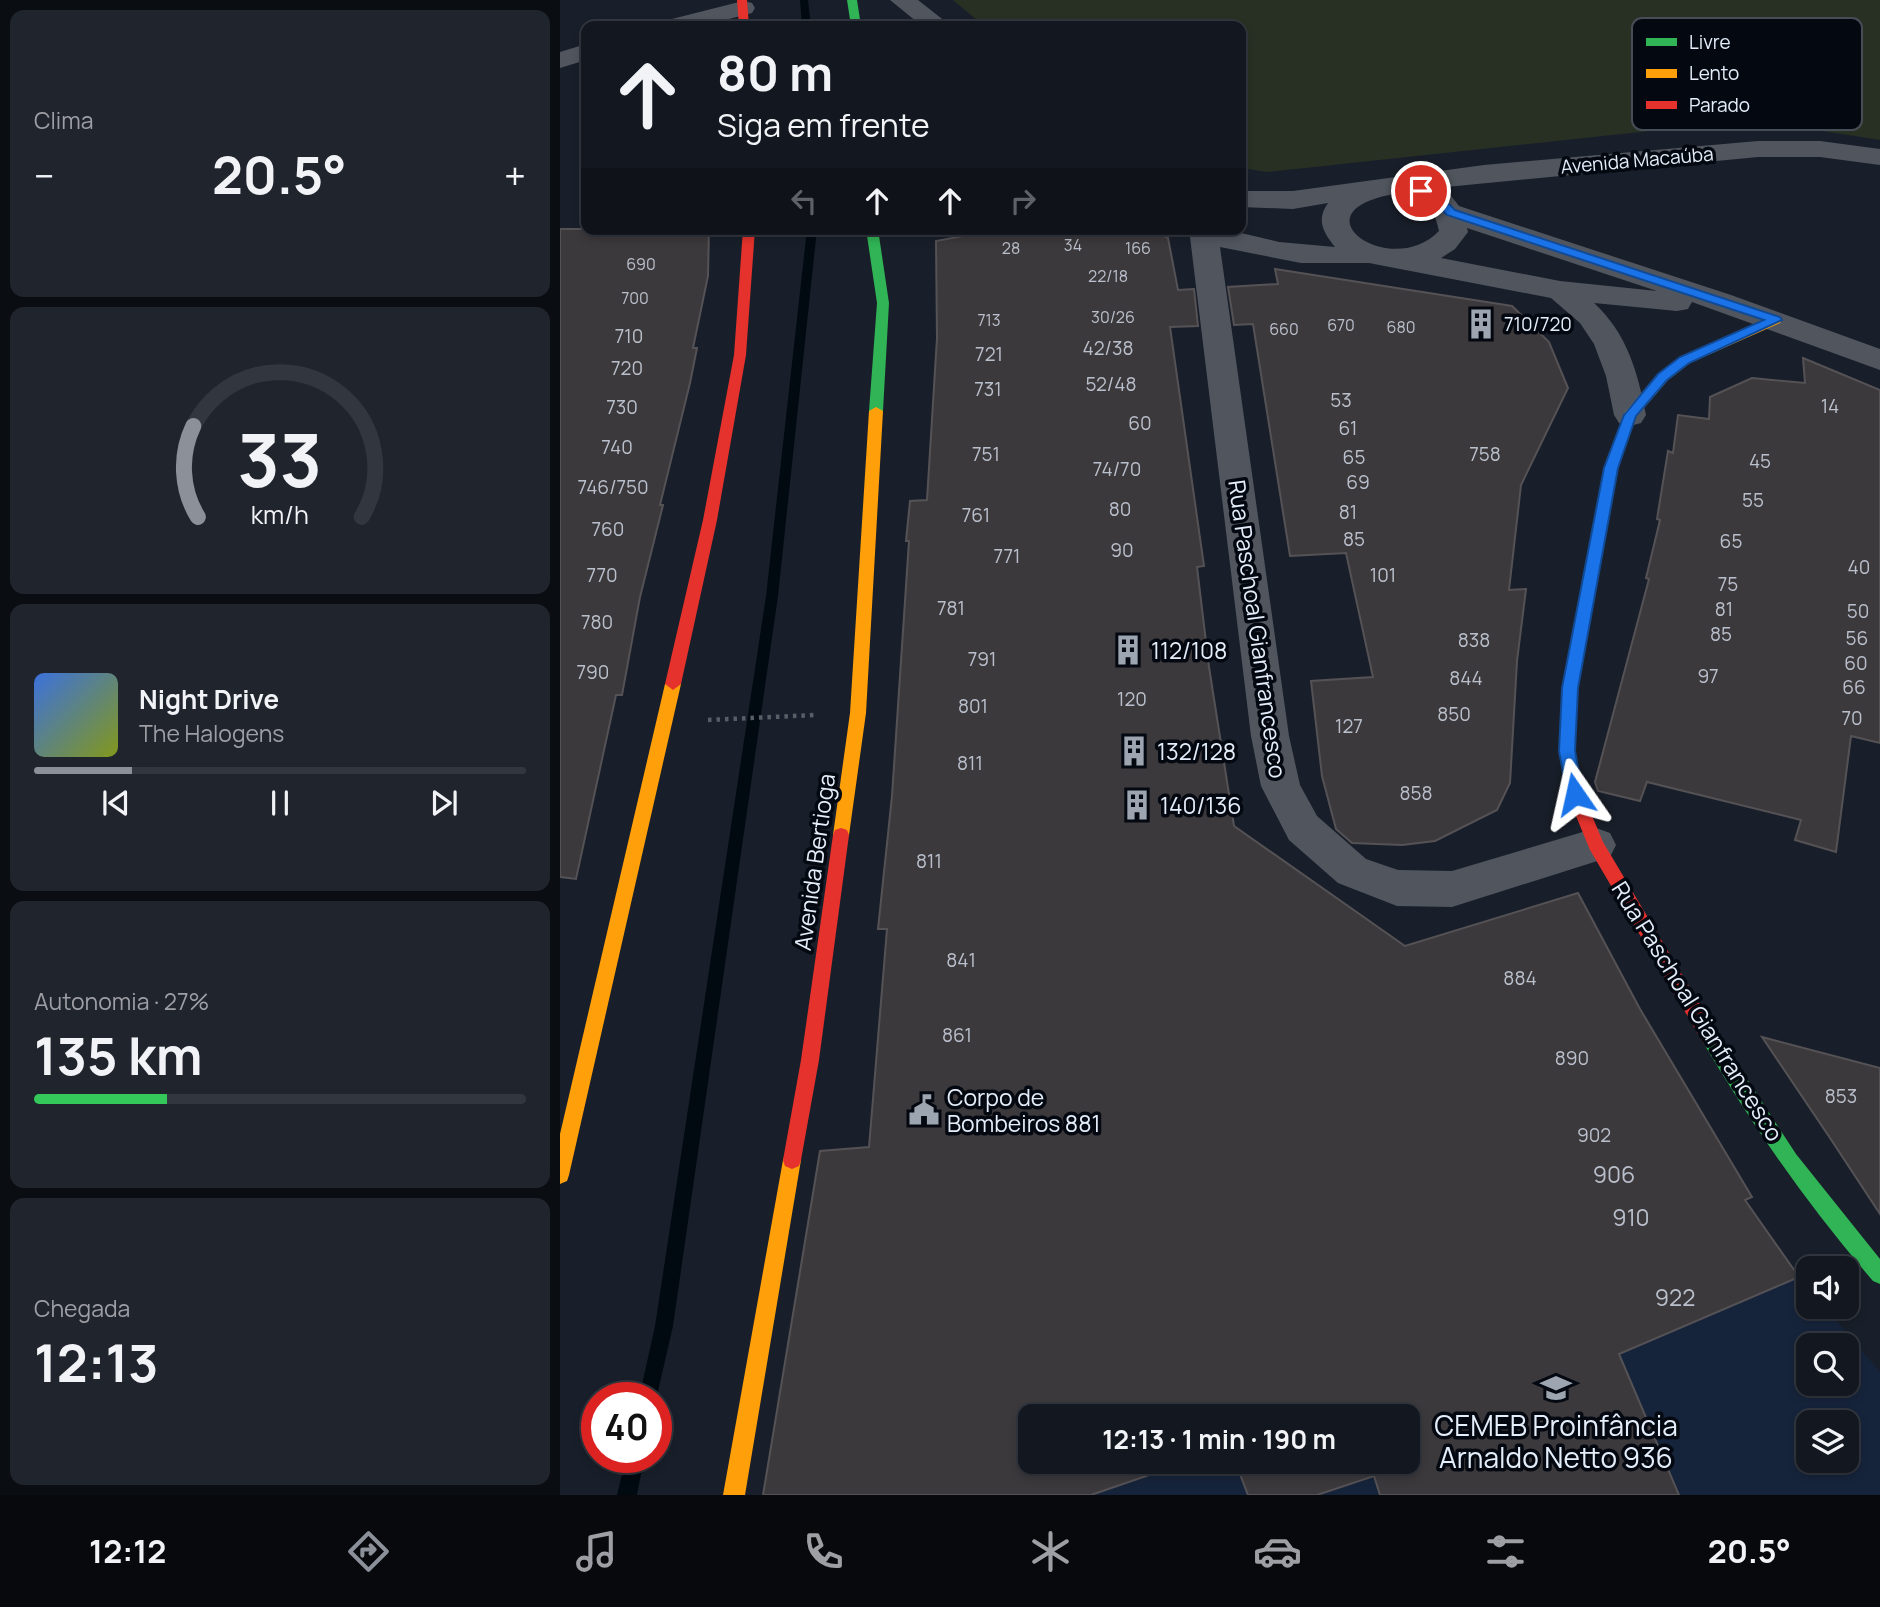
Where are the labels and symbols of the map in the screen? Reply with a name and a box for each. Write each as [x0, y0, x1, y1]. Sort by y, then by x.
legend [1632, 18, 1862, 130]
text: Livre [1689, 29, 1731, 55]
text: Lento [1689, 60, 1739, 86]
text: Parado [1689, 92, 1750, 118]
street label: Avenida Macaúba [1559, 140, 1715, 180]
pin [1391, 161, 1451, 221]
house number: 34 [1064, 234, 1082, 256]
house number: 28 [1002, 237, 1020, 259]
house number: 166 [1125, 237, 1151, 259]
house number: 690 [626, 253, 656, 275]
house number: 22/18 [1088, 265, 1128, 287]
house number: 700 [621, 287, 649, 309]
house number: 30/26 [1091, 306, 1135, 328]
building icon: 710/720 [1464, 307, 1498, 341]
house number: 713 [977, 309, 1001, 331]
place label: 710/720 [1504, 311, 1572, 337]
house number: 670 [1327, 314, 1355, 336]
house number: 680 [1387, 316, 1415, 338]
house number: 660 [1269, 318, 1299, 340]
house number: 710 [615, 323, 643, 349]
house number: 42/38 [1083, 335, 1133, 361]
house number: 721 [975, 341, 1003, 367]
house number: 720 [611, 355, 643, 381]
house number: 52/48 [1086, 371, 1136, 397]
house number: 731 [974, 376, 1002, 402]
house number: 53 [1330, 387, 1352, 413]
house number: 14 [1821, 393, 1839, 419]
house number: 730 [606, 394, 638, 420]
house number: 60 [1128, 410, 1152, 436]
house number: 61 [1339, 415, 1357, 441]
house number: 740 [601, 434, 633, 460]
house number: 751 [972, 441, 1000, 467]
house number: 758 [1469, 441, 1501, 467]
house number: 65 [1343, 444, 1365, 470]
house number: 45 [1749, 448, 1771, 474]
house number: 74/70 [1093, 456, 1141, 482]
house number: 69 [1346, 469, 1370, 495]
house number: 746/750 [577, 474, 649, 500]
street label: Rua Paschoal Gianfrancesco [1221, 478, 1295, 780]
house number: 55 [1742, 487, 1764, 513]
house number: 80 [1109, 496, 1131, 522]
house number: 81 [1339, 499, 1357, 525]
house number: 761 [962, 502, 990, 528]
house number: 760 [592, 516, 624, 542]
house number: 85 [1343, 526, 1365, 552]
house number: 65 [1720, 528, 1742, 554]
house number: 90 [1110, 537, 1134, 563]
house number: 771 [994, 543, 1021, 569]
house number: 40 [1848, 554, 1870, 580]
house number: 770 [586, 562, 618, 588]
house number: 101 [1370, 562, 1396, 588]
house number: 75 [1718, 571, 1738, 597]
house number: 781 [937, 595, 965, 621]
house number: 81 [1715, 596, 1733, 622]
house number: 50 [1847, 598, 1869, 624]
house number: 780 [581, 609, 613, 635]
house number: 85 [1710, 621, 1732, 647]
house number: 56 [1846, 625, 1868, 651]
house number: 838 [1458, 627, 1490, 653]
building icon: 112/108 [1111, 633, 1145, 667]
place label: 112/108 [1151, 634, 1227, 666]
house number: 791 [968, 646, 996, 672]
house number: 60 [1844, 650, 1868, 676]
house number: 790 [577, 659, 609, 685]
house number: 97 [1697, 663, 1719, 689]
house number: 844 [1449, 665, 1483, 691]
house number: 66 [1842, 674, 1866, 700]
house number: 120 [1117, 686, 1147, 712]
house number: 801 [958, 693, 988, 719]
house number: 850 [1437, 701, 1471, 727]
house number: 70 [1841, 705, 1863, 731]
house number: 127 [1335, 713, 1363, 739]
building icon: 132/128 [1117, 734, 1151, 768]
place label: 132/128 [1157, 735, 1236, 767]
house number: 811 [957, 750, 983, 776]
position arrow [1538, 757, 1612, 831]
street label: Avenida Bertioga [786, 771, 842, 953]
house number: 858 [1399, 780, 1433, 806]
building icon: 140/136 [1120, 788, 1154, 822]
place label: 140/136 [1160, 789, 1241, 821]
house number: 811 [916, 848, 942, 874]
street label: Rua Paschoal Gianfrancesco [1605, 875, 1791, 1147]
house number: 841 [946, 947, 976, 973]
house number: 884 [1503, 965, 1537, 991]
house number: 861 [942, 1022, 972, 1048]
house number: 890 [1555, 1045, 1589, 1071]
place label: Corpo de Bombeiros 881 [947, 1081, 1101, 1139]
house number: 853 [1825, 1083, 1857, 1109]
public building icon: Corpo de Bombeiros 881 [907, 1093, 941, 1127]
house number: 902 [1577, 1122, 1611, 1148]
house number: 906 [1593, 1158, 1635, 1190]
house number: 910 [1612, 1201, 1650, 1233]
house number: 922 [1655, 1281, 1695, 1313]
school or university icon: CEMEB Proinfância Arnaldo Netto 936 [1539, 1371, 1573, 1405]
speed limit sign: 40 [581, 1382, 672, 1473]
place label: CEMEB Proinfância Arnaldo Netto 936 [1434, 1406, 1678, 1476]

